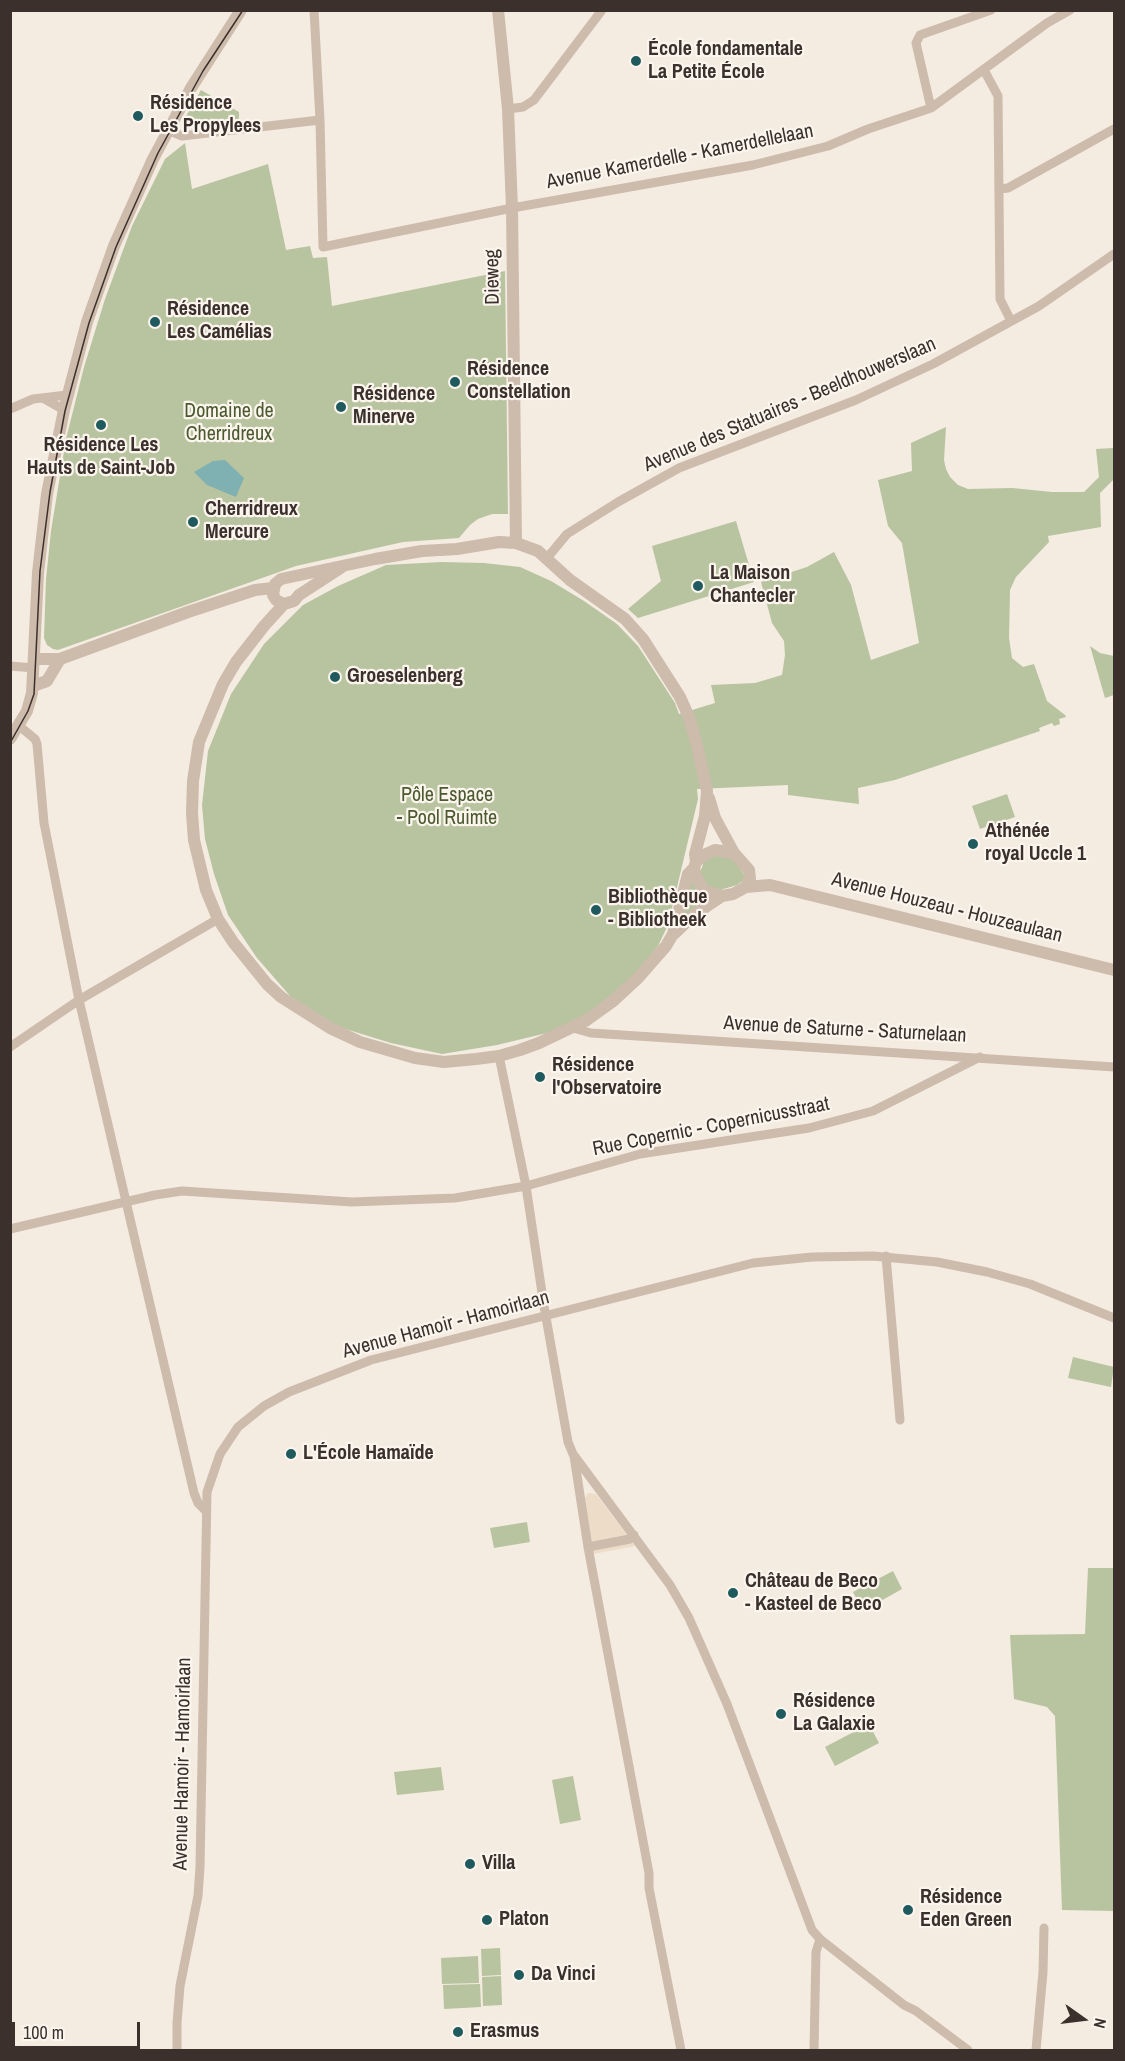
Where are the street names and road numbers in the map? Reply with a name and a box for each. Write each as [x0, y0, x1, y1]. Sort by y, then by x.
street label: Avenue Kamerdelle - Kamerdellelaan [545, 119, 815, 195]
street label: Dieweg [481, 249, 505, 305]
street label: Avenue des Statuaires - Beeldhouwerslaan [640, 332, 940, 478]
street label: Avenue Houzeau - Houzeaulaan [829, 868, 1065, 948]
street label: Avenue de Saturne - Saturnelaan [723, 1012, 967, 1048]
street label: Rue Copernic - Copernicusstraat [591, 1092, 831, 1162]
street label: Avenue Hamoir - Hamoirlaan [340, 1286, 552, 1364]
street label: Avenue Hamoir - Hamoirlaan [169, 1657, 197, 1871]

